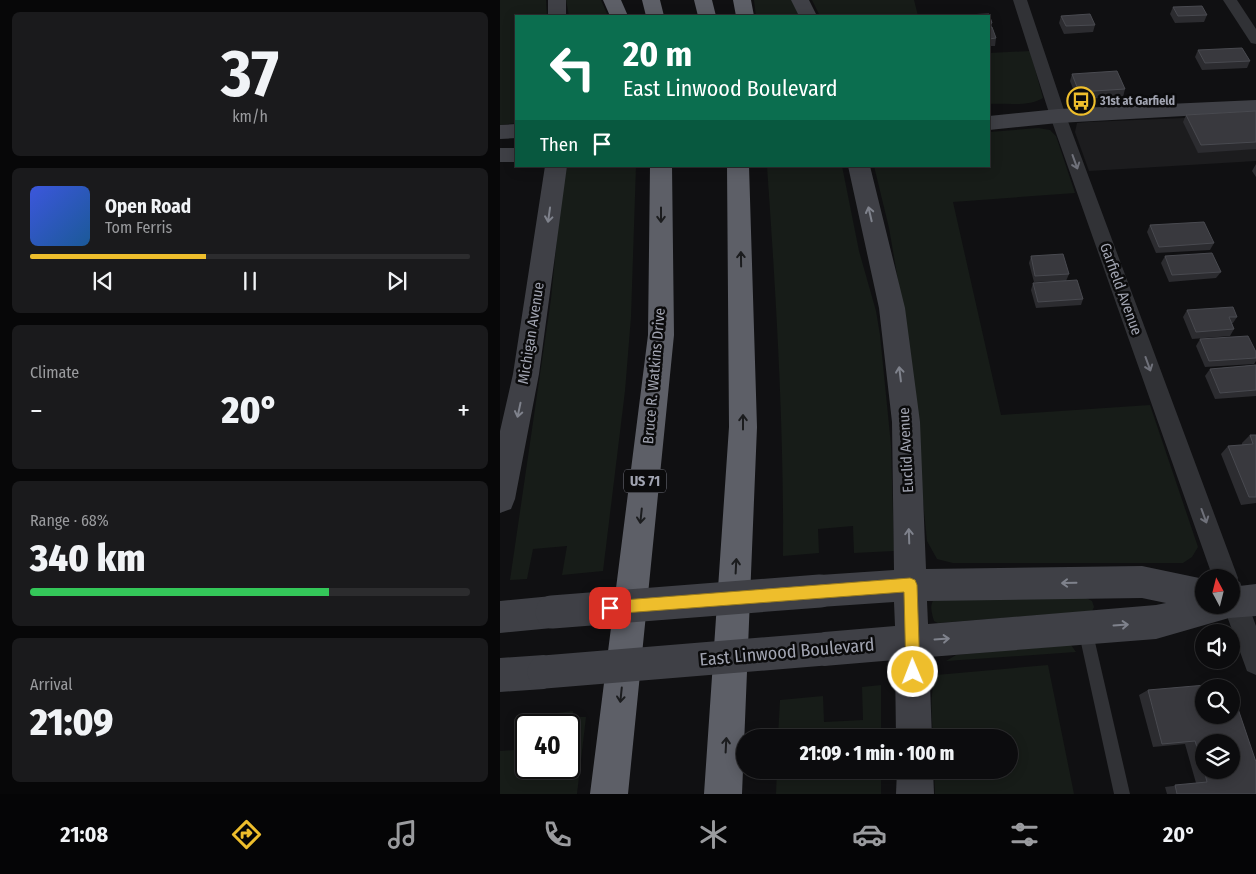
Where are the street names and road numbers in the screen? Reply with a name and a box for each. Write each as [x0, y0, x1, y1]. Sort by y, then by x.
street label: Garfield Avenue [1096, 240, 1146, 338]
street label: Michigan Avenue [514, 281, 548, 385]
street label: Bruce R. Watkins Drive [639, 307, 669, 445]
street label: Euclid Avenue [895, 407, 917, 493]
road number: US 71 [624, 470, 666, 492]
street label: East Linwood Boulevard [699, 633, 875, 671]

